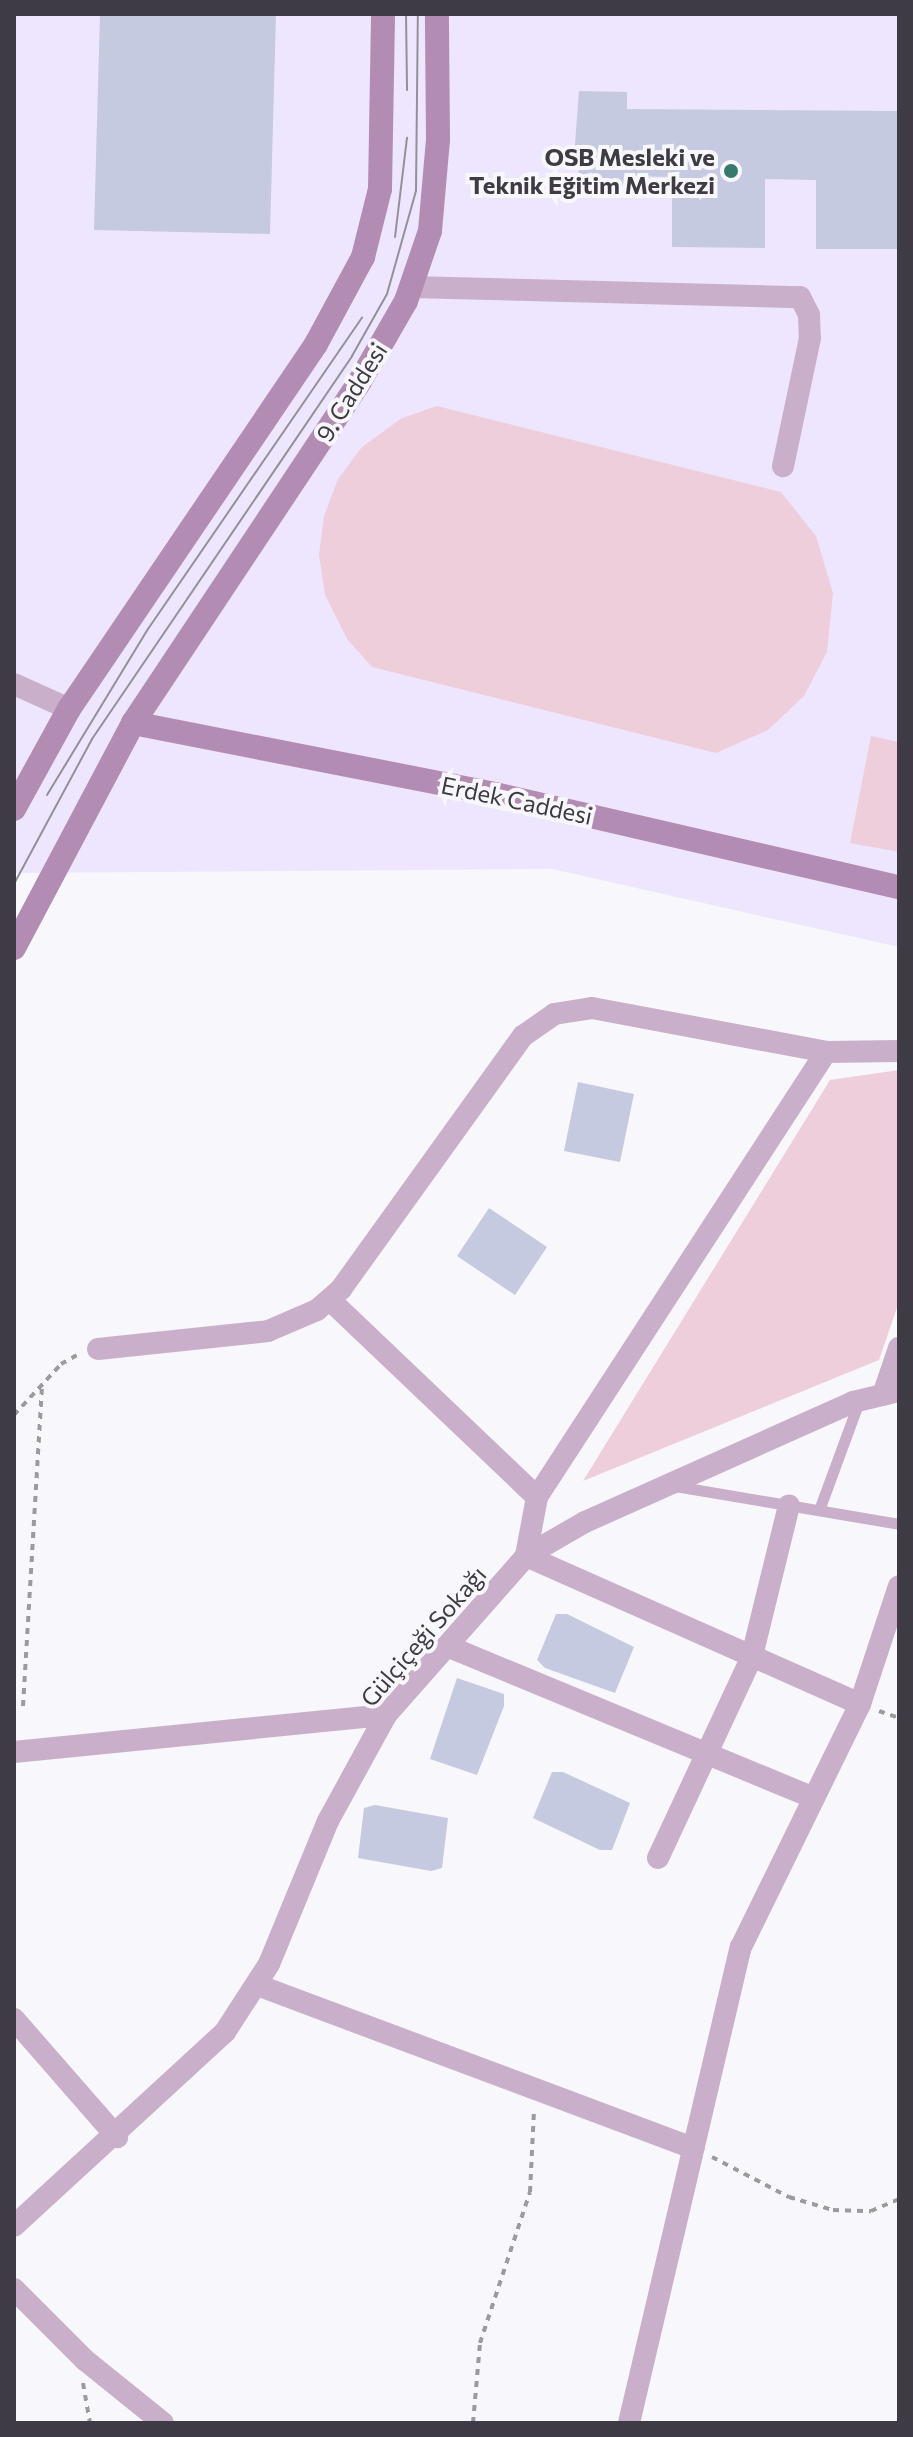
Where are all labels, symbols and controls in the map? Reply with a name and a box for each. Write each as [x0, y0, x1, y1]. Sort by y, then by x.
place label: OSB Mesleki ve Teknik Eğitim Merkezi [469, 143, 715, 199]
marker: OSB Mesleki ve Teknik Eğitim Merkezi [722, 162, 740, 180]
street label: 9. Caddesi [309, 337, 393, 447]
street label: Erdek Caddesi [439, 770, 595, 830]
street label: Gülçiçeği Sokağı [354, 1560, 492, 1712]

